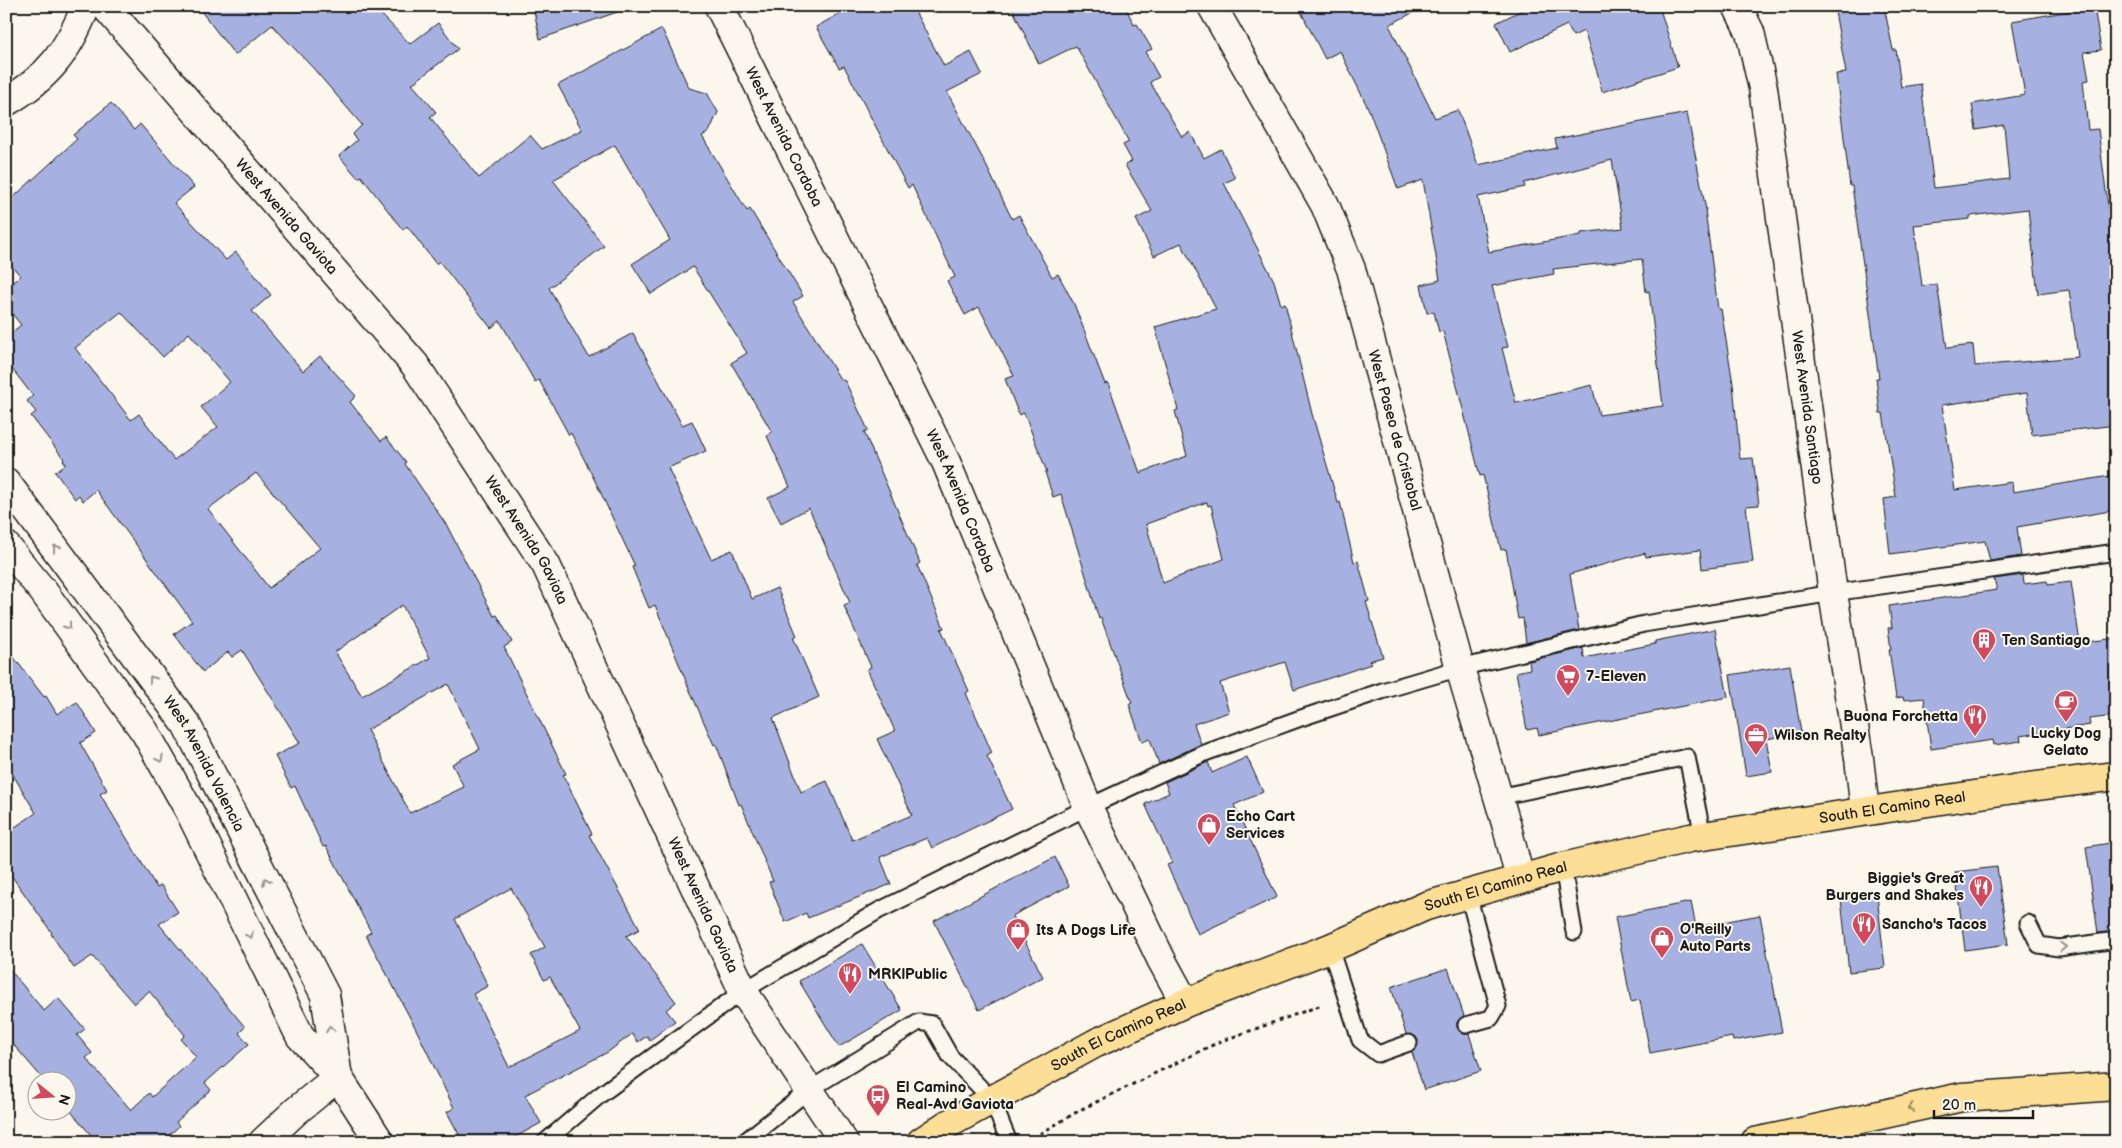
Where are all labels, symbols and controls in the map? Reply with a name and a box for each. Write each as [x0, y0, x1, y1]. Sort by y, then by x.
street label: West Avenida Cordoba [741, 63, 827, 210]
street label: West Avenida Gaviota [231, 154, 342, 278]
street label: West Avenida Santiago [1787, 329, 1827, 486]
street label: West Paseo de Cristobal [1364, 348, 1426, 513]
street label: West Avenida Cordoba [922, 426, 1000, 575]
street label: West Avenida Gaviota [481, 472, 572, 607]
one-way arrow [53, 544, 62, 554]
one-way arrow [62, 620, 71, 630]
building icon: Ten Santiago [1971, 627, 1997, 661]
place label: Ten Santiago [2002, 631, 2091, 650]
supermarket icon: 7-Eleven [1555, 663, 1581, 697]
place label: 7-Eleven [1586, 667, 1646, 686]
one-way arrow [149, 675, 158, 685]
cafe icon: Lucky Dog Gelato [2053, 689, 2079, 723]
street label: West Avenida Valencia [159, 692, 249, 835]
restaurant icon: Buona Forchetta [1962, 703, 1988, 737]
place label: Buona Forchetta [1843, 707, 1958, 726]
office icon: Wilson Realty [1743, 722, 1769, 756]
place label: Lucky Dog Gelato [2031, 724, 2101, 760]
place label: Wilson Realty [1774, 726, 1866, 745]
one-way arrow [154, 754, 164, 763]
street label: South El Camino Real [1818, 787, 1967, 828]
place label: Echo Cart Services [1226, 807, 1295, 843]
shop icon: Echo Cart Services [1196, 812, 1222, 846]
street label: West Avenida Gaviota [664, 834, 743, 976]
street label: South El Camino Real [1422, 857, 1569, 916]
place label: Biggie's Great Burgers and Shakes [1826, 869, 1964, 905]
restaurant icon: Biggie's Great Burgers and Shakes [1968, 874, 1994, 908]
one-way arrow [262, 877, 272, 886]
restaurant icon: Sancho's Tacos [1851, 911, 1877, 945]
place label: Sancho's Tacos [1882, 915, 1987, 934]
shop icon: Its A Dogs Life [1005, 917, 1031, 951]
place label: O'Reilly Auto Parts [1679, 920, 1751, 956]
place label: Its A Dogs Life [1036, 921, 1136, 940]
shop icon: O'Reilly Auto Parts [1649, 925, 1675, 959]
one-way arrow [244, 930, 254, 939]
one-way arrow [2059, 941, 2067, 952]
restaurant icon: MRK|Public [837, 961, 863, 995]
place label: MRK|Public [868, 965, 947, 984]
street label: South El Camino Real [1048, 994, 1189, 1075]
one-way arrow [326, 1024, 336, 1033]
north arrow [28, 1070, 78, 1120]
place label: El Camino Real-Avd Gaviota [896, 1078, 1014, 1114]
bus stop icon: El Camino Real-Avd Gaviota [865, 1083, 891, 1117]
scale bar [1934, 1088, 2033, 1120]
text: N [54, 1092, 74, 1107]
text: 20 m [1942, 1096, 1976, 1115]
one-way arrow [1907, 1102, 1916, 1113]

